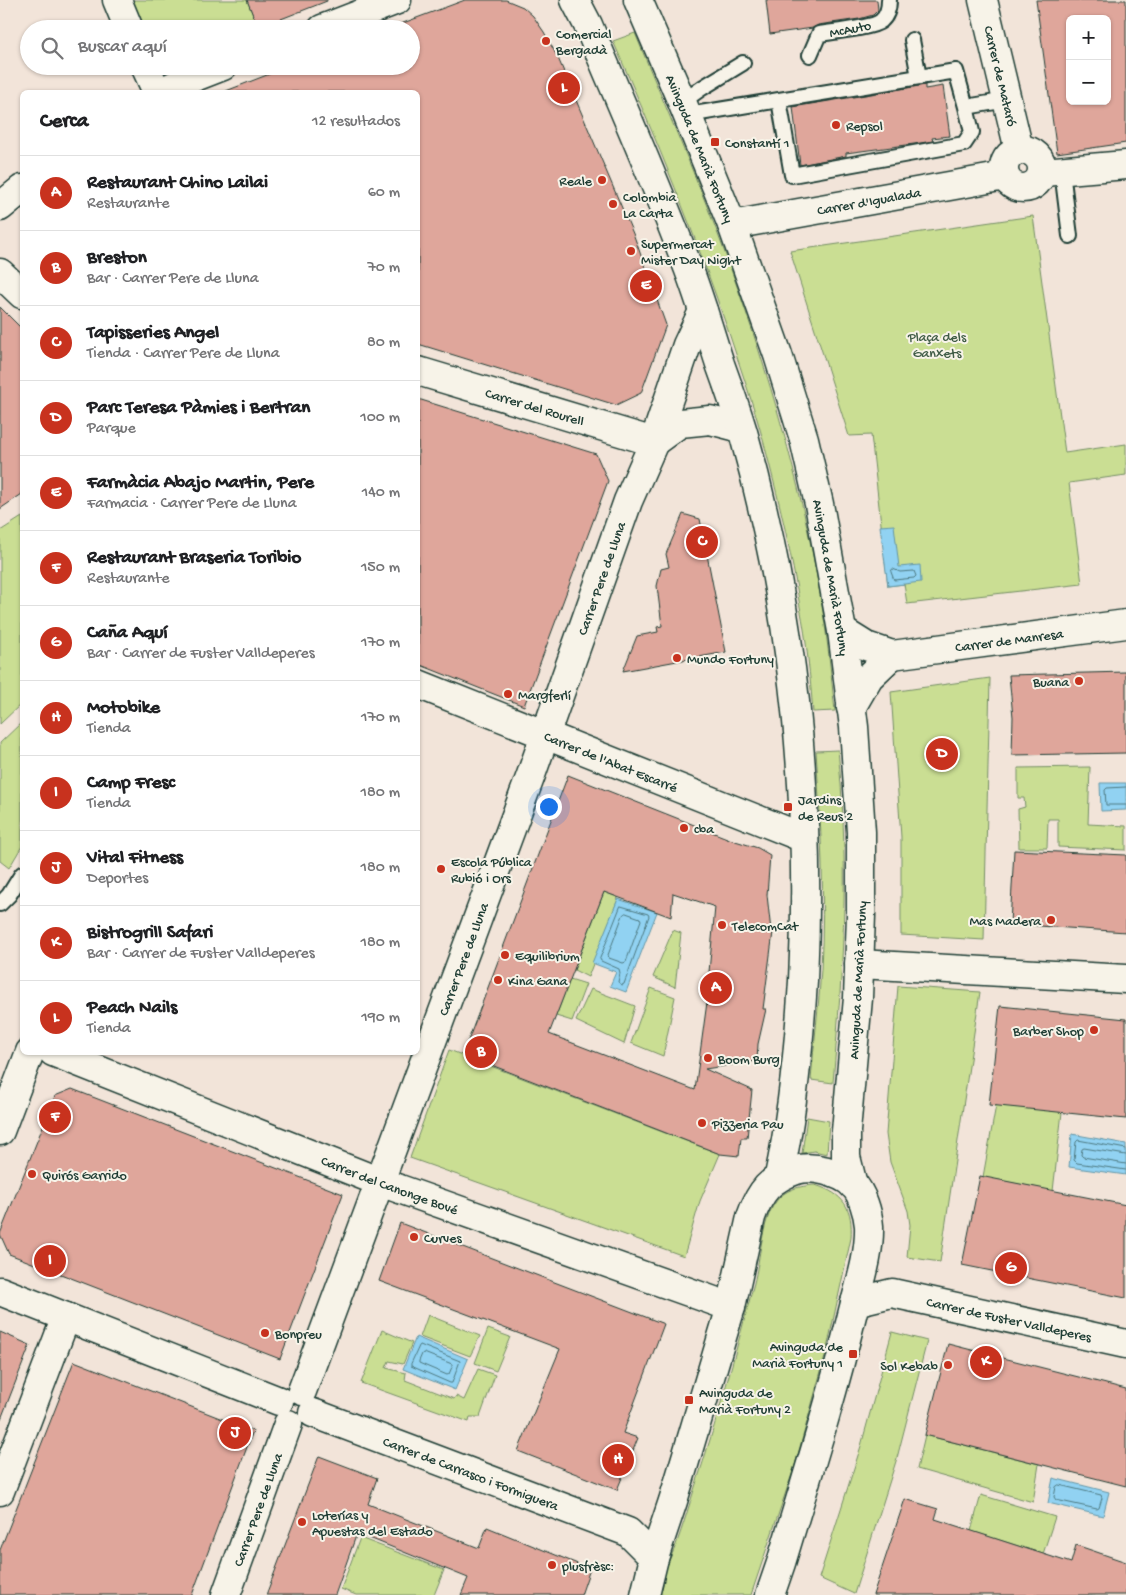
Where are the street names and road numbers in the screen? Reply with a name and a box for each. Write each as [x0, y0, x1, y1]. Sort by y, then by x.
street label: McAuto [828, 18, 873, 43]
street label: Carrer de Mataró [979, 24, 1019, 128]
street label: Avinguda de Marià Fortuny [660, 73, 736, 226]
street label: Carrer d'Igualada [816, 185, 924, 221]
street label: Carrer del Rourell [483, 386, 586, 431]
street label: Avinguda de Marià Fortuny [807, 498, 851, 657]
street label: Carrer Pere de Lluna [575, 519, 631, 638]
street label: Carrer de Manresa [954, 626, 1066, 658]
street label: Carrer de l'Abat Escarré [541, 729, 680, 798]
street label: Carrer Pere de Lluna [436, 900, 494, 1019]
street label: Avinguda de Marià Fortuny [847, 900, 872, 1060]
street label: Carrer del Canonge Bové [318, 1153, 461, 1220]
street label: Carrer de Fuster Valldeperes [925, 1295, 1094, 1347]
street label: Carrer de Carrasco i Formiguera [380, 1434, 562, 1516]
street label: Carrer Pere de Lluna [231, 1450, 288, 1569]

